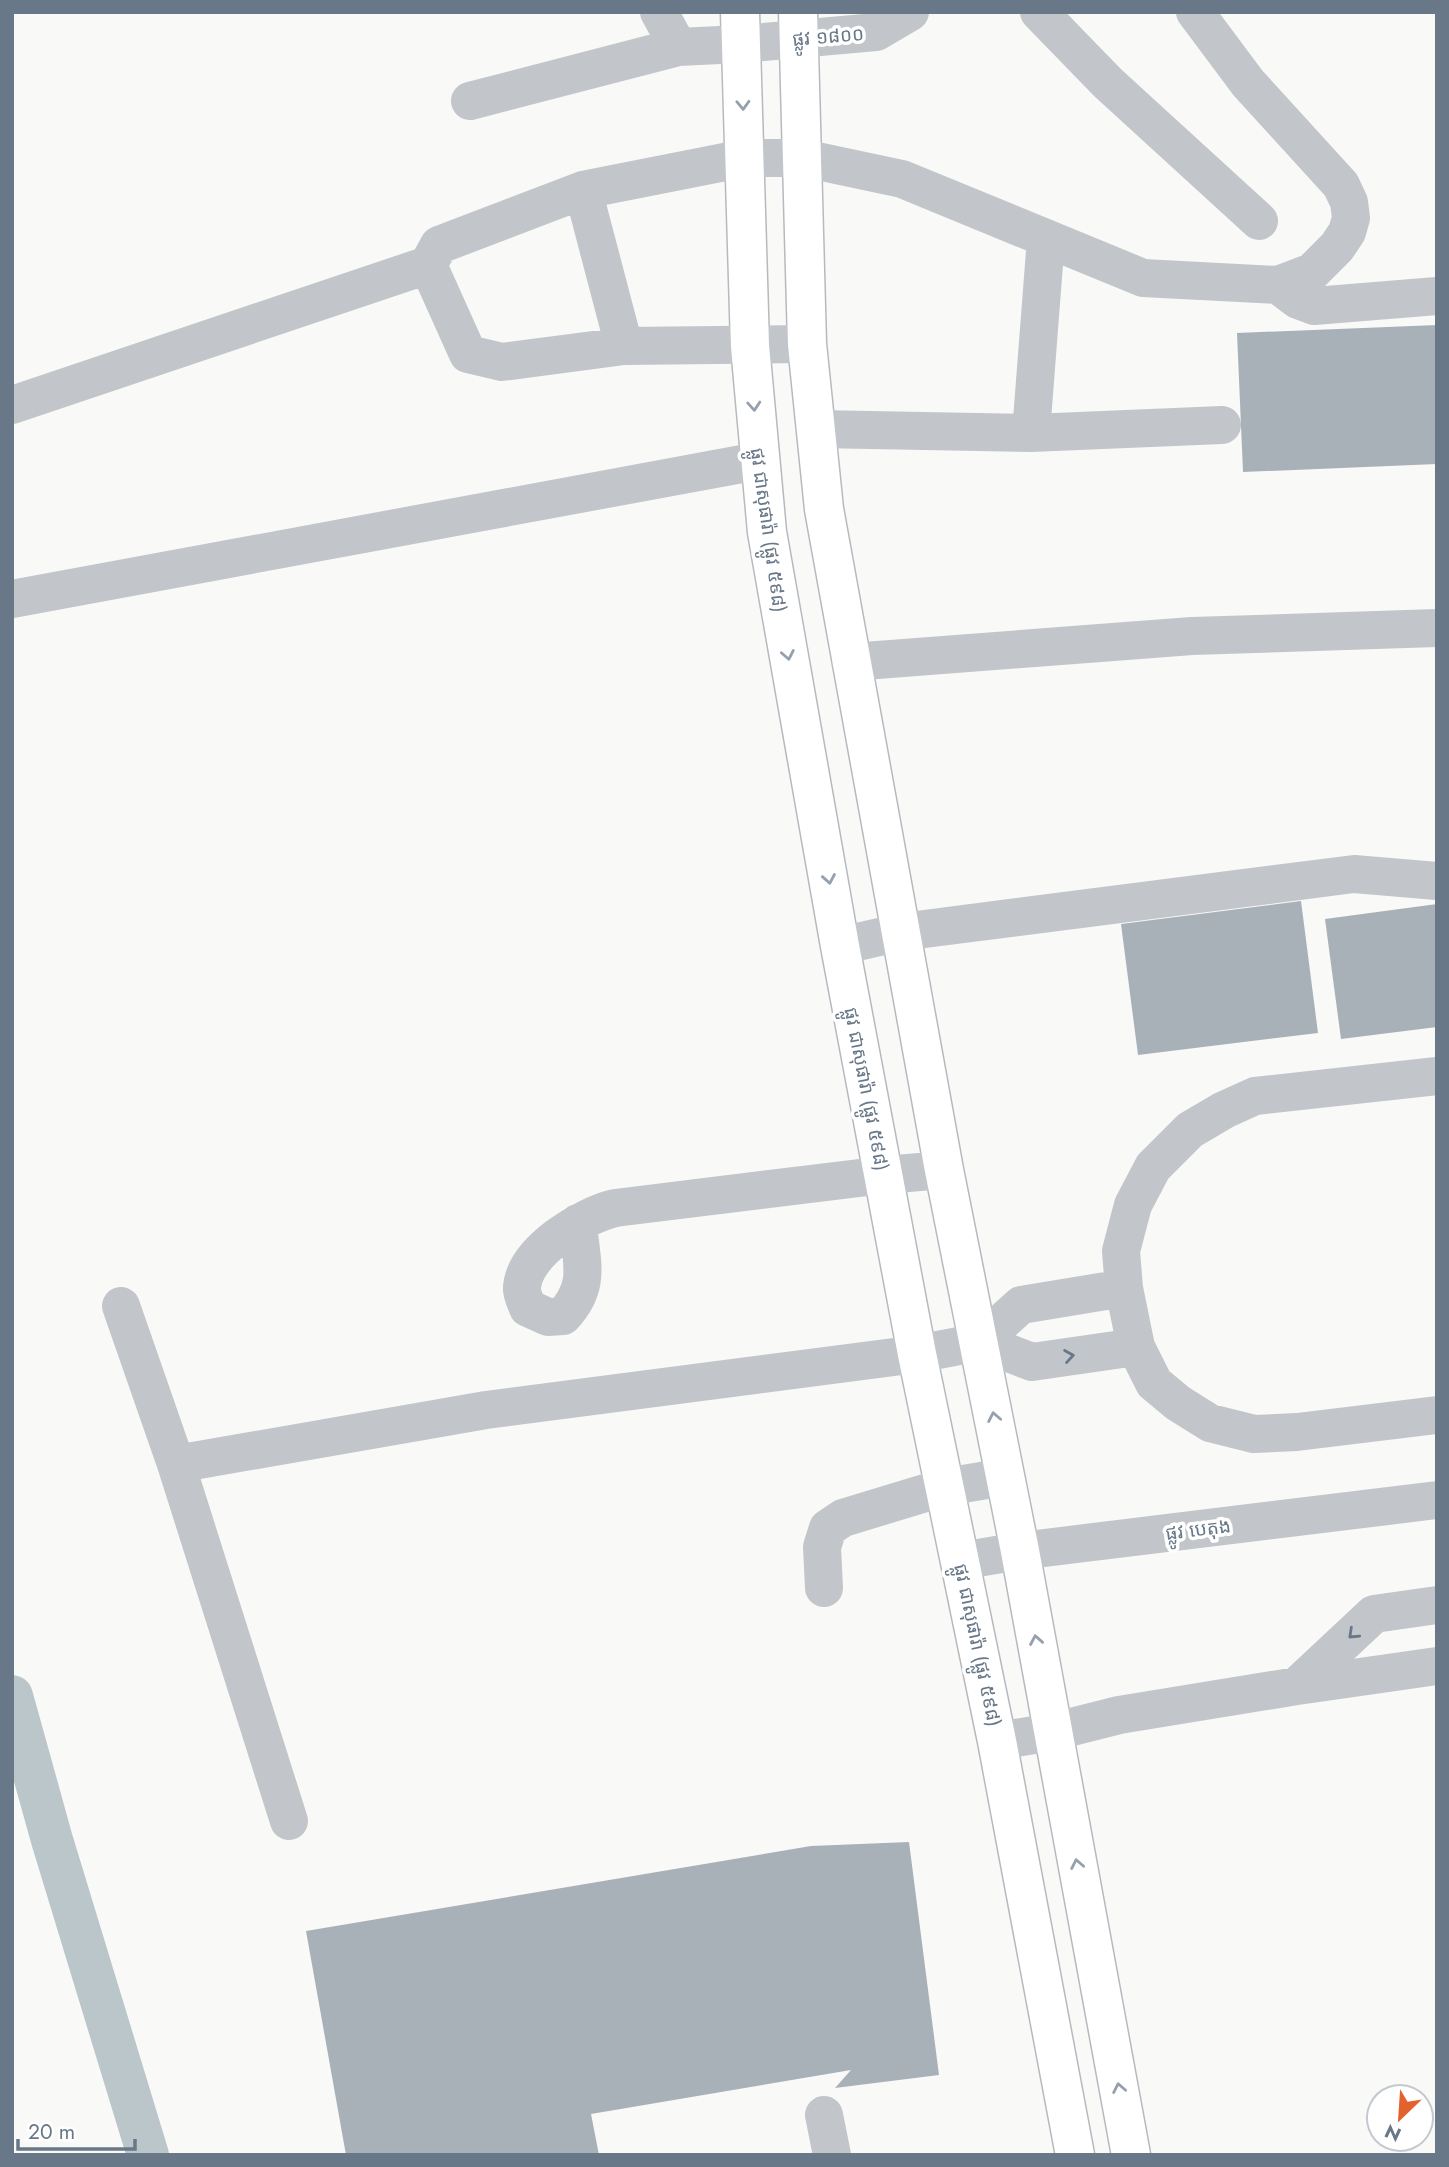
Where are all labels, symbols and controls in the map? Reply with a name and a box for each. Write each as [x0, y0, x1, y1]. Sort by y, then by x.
street label: ផ្លូវ ១៨០០ [791, 20, 866, 57]
one-way arrow [736, 100, 751, 111]
one-way arrow [746, 400, 761, 411]
street label: ផ្លូវ ជាសុផារ៉ា (ផ្លូវ ៥៩៨) [740, 446, 793, 615]
one-way arrow [780, 649, 795, 661]
one-way arrow [821, 873, 836, 885]
street label: ផ្លូវ ជាសុផារ៉ា (ផ្លូវ ៥៩៨) [834, 1005, 896, 1174]
one-way arrow [1063, 1349, 1075, 1364]
one-way arrow [987, 1411, 1002, 1423]
street label: ផ្លូវ បេតុង [1164, 1512, 1233, 1550]
street label: ផ្លូវ ជាសុផារ៉ា (ផ្លូវ ៥៩៨) [944, 1561, 1008, 1730]
one-way arrow [1348, 1626, 1361, 1639]
one-way arrow [1029, 1634, 1044, 1646]
one-way arrow [1070, 1858, 1085, 1870]
one-way arrow [1112, 2082, 1127, 2094]
north arrow [1365, 2083, 1435, 2153]
scale bar [18, 2108, 135, 2152]
text: 20 m [28, 2117, 75, 2147]
text: N [1380, 2118, 1406, 2148]

